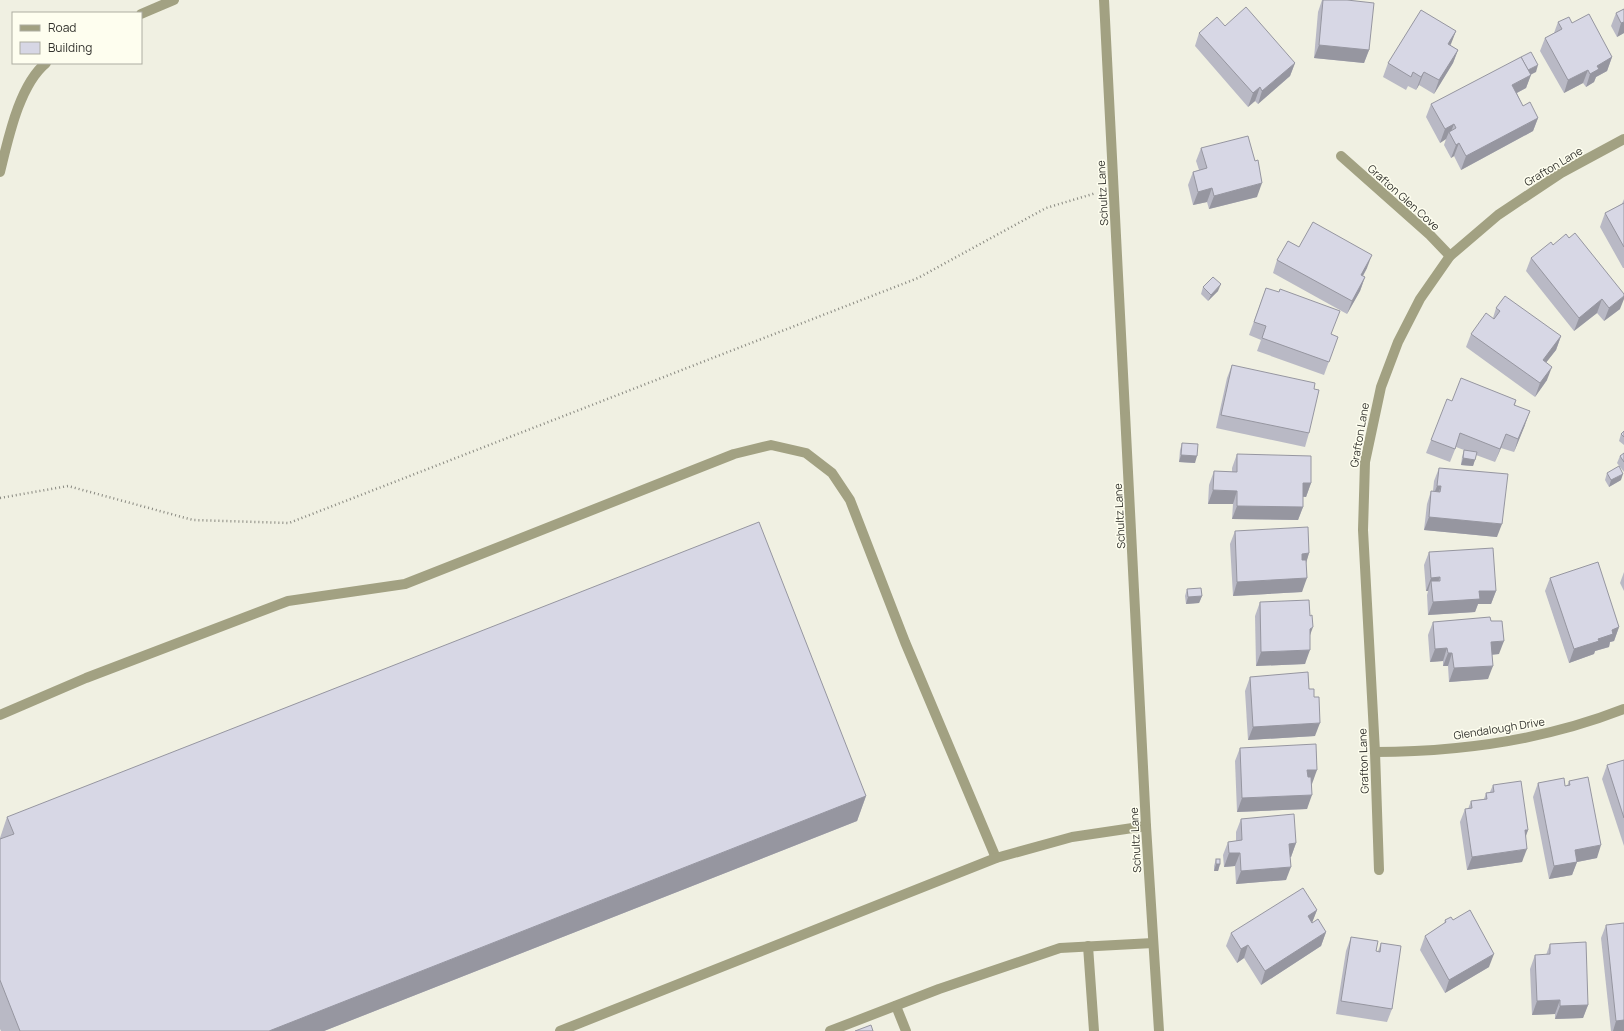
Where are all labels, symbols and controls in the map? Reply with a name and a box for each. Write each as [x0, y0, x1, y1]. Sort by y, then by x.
legend [12, 12, 142, 64]
text: Road [48, 19, 76, 36]
text: Building [48, 39, 92, 56]
street label: Grafton Lane [1521, 142, 1585, 189]
street label: Schultz Lane [1093, 159, 1111, 226]
street label: Grafton Glen Cove [1365, 161, 1444, 234]
street label: Grafton Lane [1346, 401, 1372, 469]
street label: Schultz Lane [1110, 482, 1128, 549]
street label: Glendalough Drive [1452, 713, 1546, 743]
street label: Grafton Lane [1354, 727, 1372, 794]
street label: Schultz Lane [1126, 806, 1144, 873]

